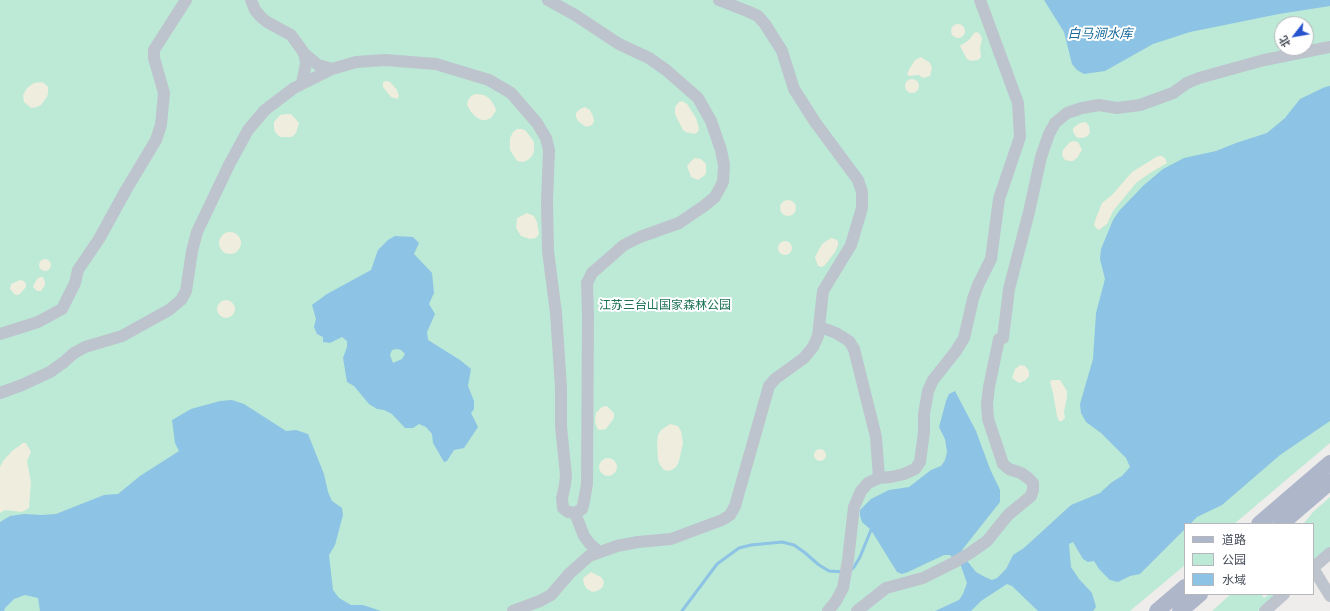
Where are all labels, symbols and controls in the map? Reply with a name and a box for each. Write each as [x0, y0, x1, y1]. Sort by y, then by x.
north arrow [1274, 16, 1314, 56]
water label: 白马涧水库 [1068, 26, 1132, 42]
text: 北 [1275, 33, 1293, 51]
park label: 江苏三台山国家森林公园 [599, 299, 731, 313]
legend [1184, 523, 1314, 595]
text: 道路 [1222, 531, 1246, 548]
text: 公园 [1222, 551, 1246, 568]
text: 水域 [1222, 571, 1246, 588]

